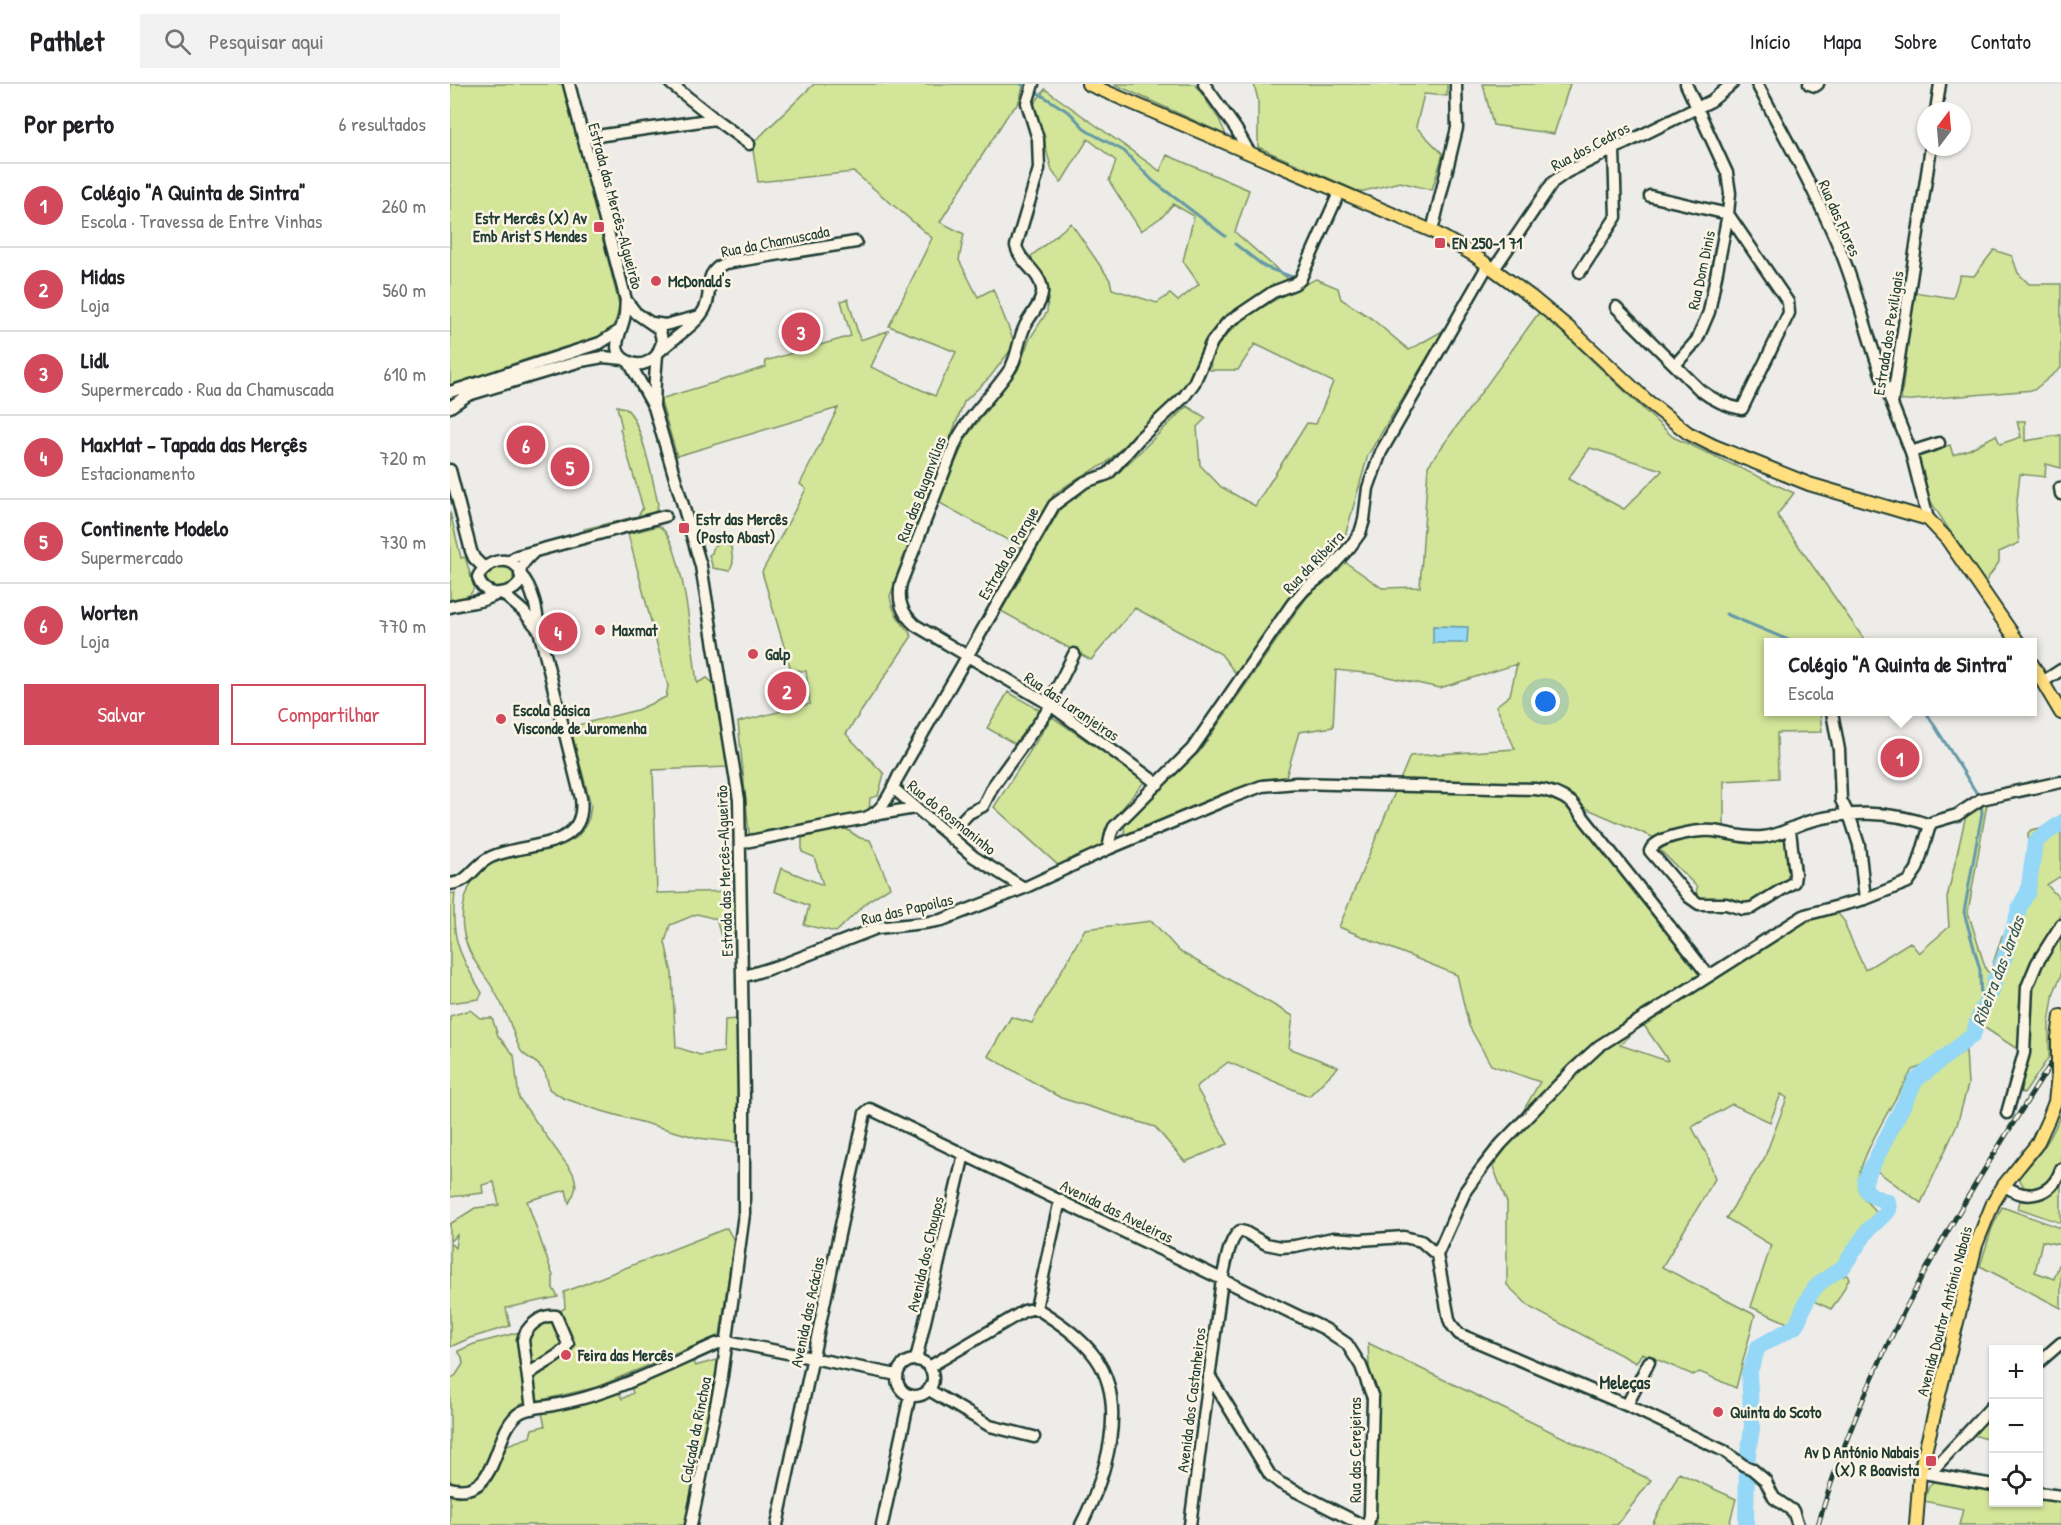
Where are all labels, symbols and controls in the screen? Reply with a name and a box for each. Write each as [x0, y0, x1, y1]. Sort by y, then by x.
search box [140, 14, 560, 68]
text: Pathlet [30, 22, 104, 60]
icon: search [161, 25, 194, 58]
text: Pesquisar aqui [209, 26, 324, 56]
text: Início [1750, 27, 1790, 56]
text: Mapa [1823, 27, 1861, 56]
text: Sobre [1894, 27, 1937, 56]
text: Contato [1970, 27, 2031, 56]
north arrow [1917, 102, 1971, 156]
text: Por perto [24, 106, 114, 141]
text: 6 resultados [338, 110, 426, 137]
street label: Rua dos Cedros [1547, 116, 1633, 176]
street label: Estrada das Mercês-Algueirão [583, 120, 649, 292]
street label: Rua das Flores [1813, 176, 1867, 260]
text: Colégio "A Quinta de Sintra" [81, 177, 306, 207]
text: 1 [40, 192, 47, 219]
text: 260 m [382, 192, 426, 219]
text: Escola · Travessa de Entre Vinhas [81, 207, 323, 234]
place label: Estr Mercês (X) Av Emb Arist S Mendes [473, 207, 588, 247]
marker: Estr Mercês (X) Av Emb Arist S Mendes [592, 220, 606, 234]
street label: Rua da Chamuscada [719, 220, 831, 262]
street label: Rua Dom Dinis [1682, 228, 1720, 312]
place label: EN 250-1 71 [1452, 232, 1523, 254]
marker: EN 250-1 71 [1433, 236, 1447, 250]
text: Midas [81, 261, 125, 291]
street label: Estrada dos Pexiligais [1867, 269, 1909, 397]
place label: McDonald's [668, 270, 731, 292]
marker: McDonald's [649, 274, 663, 288]
text: 2 [39, 276, 48, 303]
text: 560 m [382, 276, 426, 303]
text: Loja [81, 291, 109, 318]
pin: 3 [782, 310, 820, 354]
text: Lidl [81, 345, 109, 375]
text: 3 [39, 360, 48, 387]
text: 610 m [384, 360, 426, 387]
text: Supermercado · Rua da Chamuscada [81, 375, 334, 402]
pin: 6 [506, 422, 546, 468]
text: MaxMat - Tapada das Merçês [81, 429, 307, 459]
street label: Rua das Buganvílias [891, 433, 951, 545]
text: 4 [40, 444, 47, 471]
text: 720 m [380, 444, 426, 471]
pin: 5 [550, 444, 590, 490]
text: Estacionamento [81, 459, 195, 486]
street label: Estrada do Parque [972, 502, 1044, 604]
place label: Estr das Mercês (Posto Abast) [696, 508, 789, 548]
text: Continente Modelo [81, 513, 228, 543]
marker: Estr das Mercês (Posto Abast) [677, 521, 691, 535]
street label: Rua da Ribeira [1277, 526, 1349, 598]
text: 5 [39, 528, 48, 555]
text: 730 m [380, 528, 426, 555]
text: Supermercado [81, 543, 183, 570]
text: Worten [81, 597, 138, 627]
pin: 4 [538, 610, 578, 654]
text: 6 [40, 612, 47, 639]
text: 770 m [379, 612, 426, 639]
place label: Maxmat [612, 619, 658, 641]
marker: Maxmat [593, 623, 607, 637]
text: Loja [81, 627, 109, 654]
popup [1764, 638, 2037, 716]
place label: Galp [765, 643, 790, 666]
marker: Galp [746, 647, 760, 661]
text: Colégio "A Quinta de Sintra" [1788, 649, 2013, 679]
street label: Rua das Laranjeiras [1020, 666, 1124, 746]
pin: 2 [768, 668, 806, 714]
text: Escola [1788, 679, 1834, 706]
button: Salvar [24, 684, 219, 745]
button: Compartilhar [231, 684, 426, 745]
your location [1531, 687, 1560, 716]
place label: Escola Básica Visconde de Juromenha [513, 699, 647, 739]
marker: Escola Básica Visconde de Juromenha [494, 712, 508, 726]
pin: 1 [1880, 736, 1920, 780]
street label: Rua do Rosmaninho [903, 774, 1001, 860]
street label: Estrada das Mercês-Algueirão [710, 784, 738, 957]
street label: Rua das Papoilas [859, 888, 955, 930]
water label: Ribeira das Jardas [1966, 911, 2031, 1030]
street label: Avenida das Aveleiras [1057, 1174, 1177, 1248]
street label: Avenida dos Choupos [901, 1194, 949, 1314]
street label: Avenida Doutor António Nabais [1911, 1224, 1977, 1398]
street label: Avenida das Acácias [785, 1255, 829, 1369]
street label: Avenida dos Castanheiros [1171, 1326, 1211, 1474]
place label: Feira das Mercês [577, 1344, 674, 1366]
map controls [1989, 1345, 2043, 1507]
button: + [1989, 1345, 2043, 1399]
marker: Feira das Mercês [559, 1348, 573, 1362]
district label: Meleças [1600, 1370, 1650, 1395]
street label: Calçada da Rinchoa [674, 1375, 716, 1485]
street label: Rua das Cerejeiras [1344, 1397, 1366, 1503]
button: − [1989, 1399, 2043, 1453]
place label: Quinta do Scoto [1730, 1401, 1822, 1423]
marker: Quinta do Scoto [1711, 1405, 1725, 1419]
place label: Av D António Nabais (X) R Boavista [1805, 1441, 1920, 1481]
button: locate [1989, 1453, 2043, 1507]
marker: Av D António Nabais (X) R Boavista [1924, 1454, 1938, 1468]

